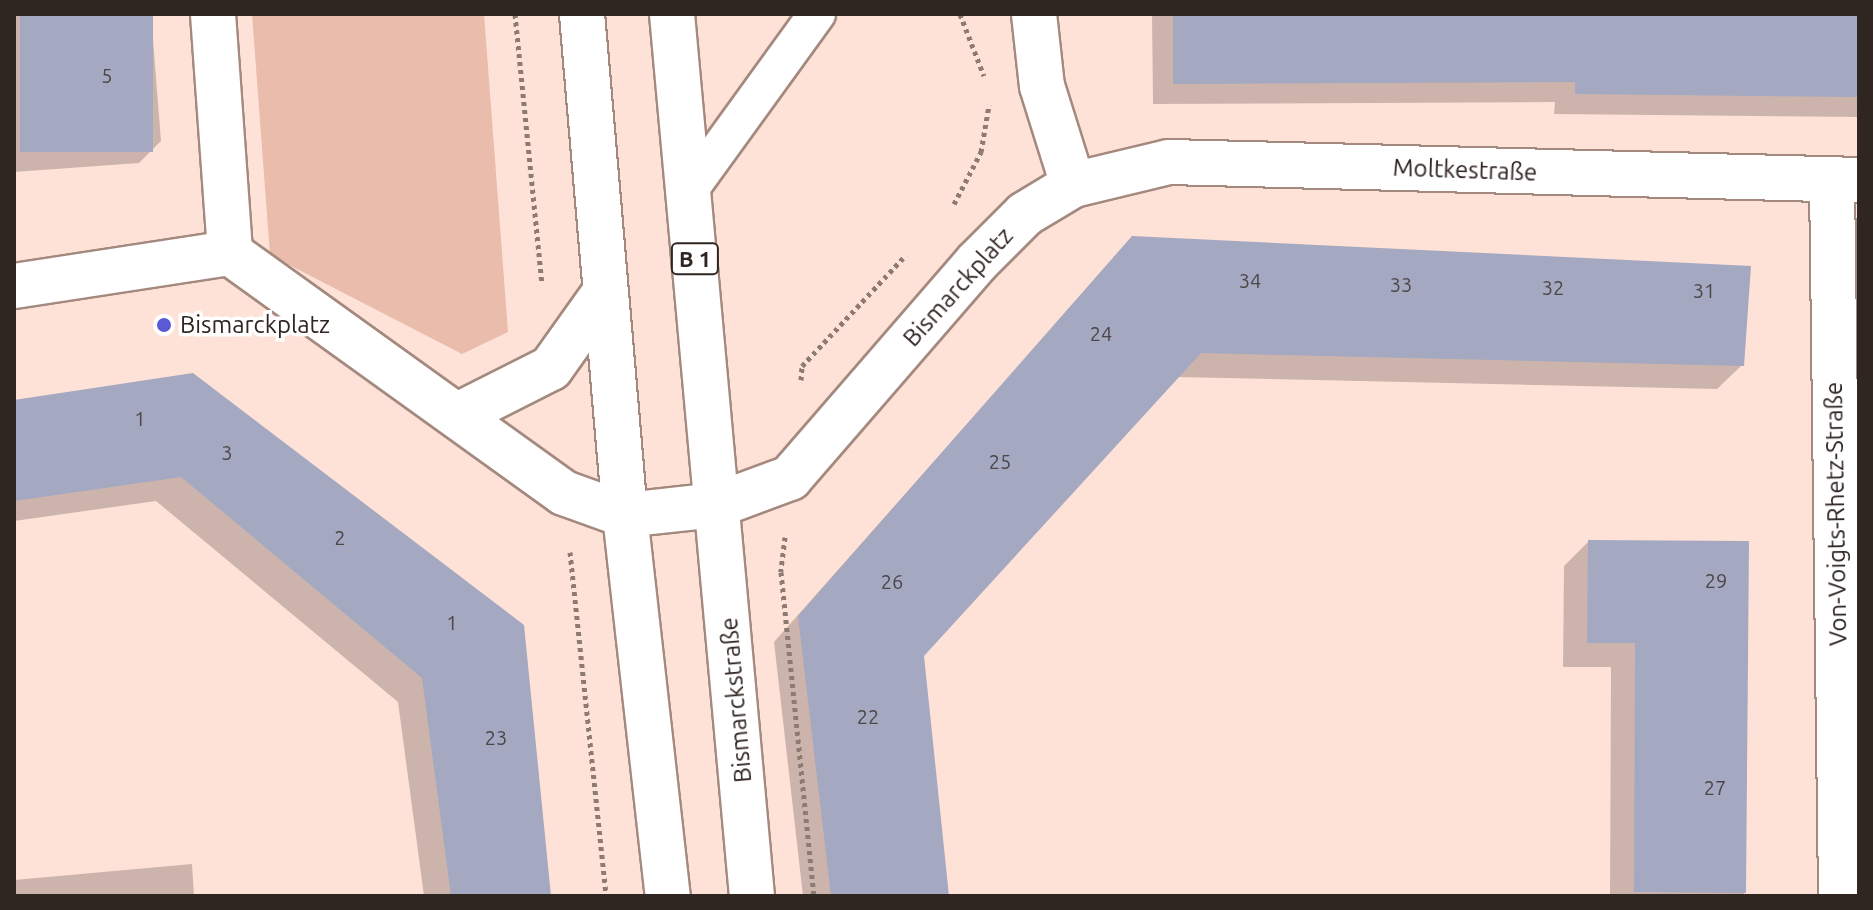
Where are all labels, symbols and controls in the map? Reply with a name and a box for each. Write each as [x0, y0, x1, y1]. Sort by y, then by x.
house number: 5 [101, 63, 113, 87]
street label: Moltkestraße [1392, 153, 1538, 187]
street label: Bismarckplatz [897, 222, 1019, 352]
road number: B 1 [669, 241, 721, 277]
house number: 34 [1239, 268, 1261, 292]
house number: 33 [1390, 272, 1412, 296]
house number: 32 [1542, 275, 1564, 299]
house number: 31 [1693, 278, 1715, 302]
place label: Bismarckplatz [180, 311, 330, 339]
marker: Bismarckplatz [155, 316, 173, 334]
house number: 24 [1090, 321, 1112, 345]
street label: Von-Voigts-Rhetz-Straße [1819, 382, 1853, 646]
house number: 1 [134, 406, 146, 430]
house number: 3 [221, 440, 233, 464]
house number: 25 [989, 449, 1011, 473]
house number: 2 [334, 525, 346, 549]
house number: 29 [1705, 568, 1727, 592]
house number: 26 [881, 569, 903, 593]
house number: 1 [446, 610, 458, 634]
street label: Bismarckstraße [714, 616, 758, 784]
house number: 22 [857, 704, 879, 728]
house number: 23 [485, 725, 507, 749]
house number: 27 [1704, 775, 1726, 799]

